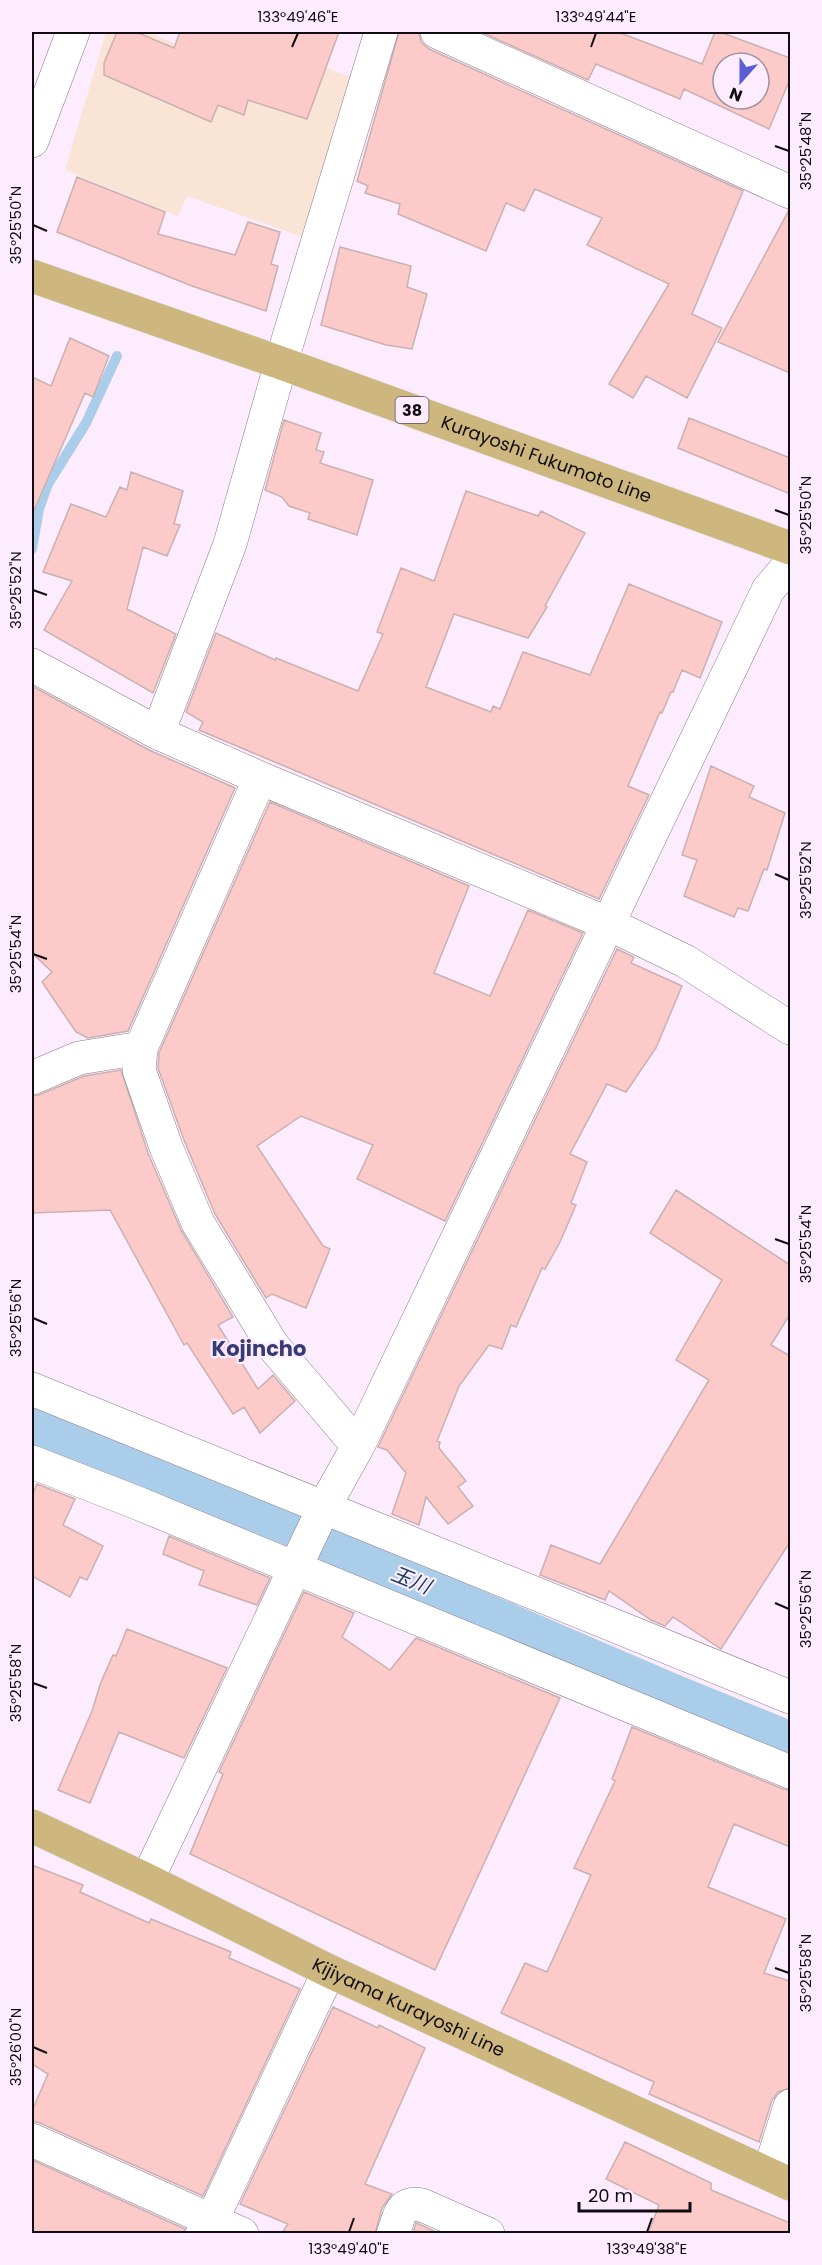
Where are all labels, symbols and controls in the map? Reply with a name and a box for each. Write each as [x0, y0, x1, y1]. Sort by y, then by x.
text: 133°49'46"E [258, 6, 338, 27]
text: 133°49'44"E [556, 6, 636, 27]
north arrow [711, 51, 771, 111]
text: N [726, 82, 746, 107]
text: 35°25'48"N [795, 112, 816, 190]
text: 35°25'50"N [5, 186, 26, 264]
road number: 38 [396, 397, 428, 423]
street label: Kurayoshi Fukumoto Line [438, 409, 655, 509]
text: 35°25'50"N [795, 476, 816, 554]
text: 35°25'52"N [5, 551, 26, 629]
text: 35°25'52"N [795, 841, 816, 919]
text: 35°25'54"N [5, 915, 26, 993]
text: 35°25'54"N [795, 1205, 816, 1283]
text: 35°25'56"N [5, 1279, 26, 1357]
district label: Kojincho [212, 1334, 306, 1363]
water label: 玉川 [387, 1560, 437, 1601]
text: 35°25'56"N [795, 1570, 816, 1648]
text: 35°25'58"N [5, 1644, 26, 1722]
text: 35°25'58"N [795, 1934, 816, 2012]
street label: Kijiyama Kurayoshi Line [308, 1952, 509, 2063]
text: 35°26'00"N [5, 2008, 26, 2086]
scale bar [579, 2175, 690, 2213]
text: 20 m [588, 2183, 633, 2208]
text: 133°49'40"E [309, 2238, 389, 2259]
text: 133°49'38"E [607, 2238, 687, 2259]

